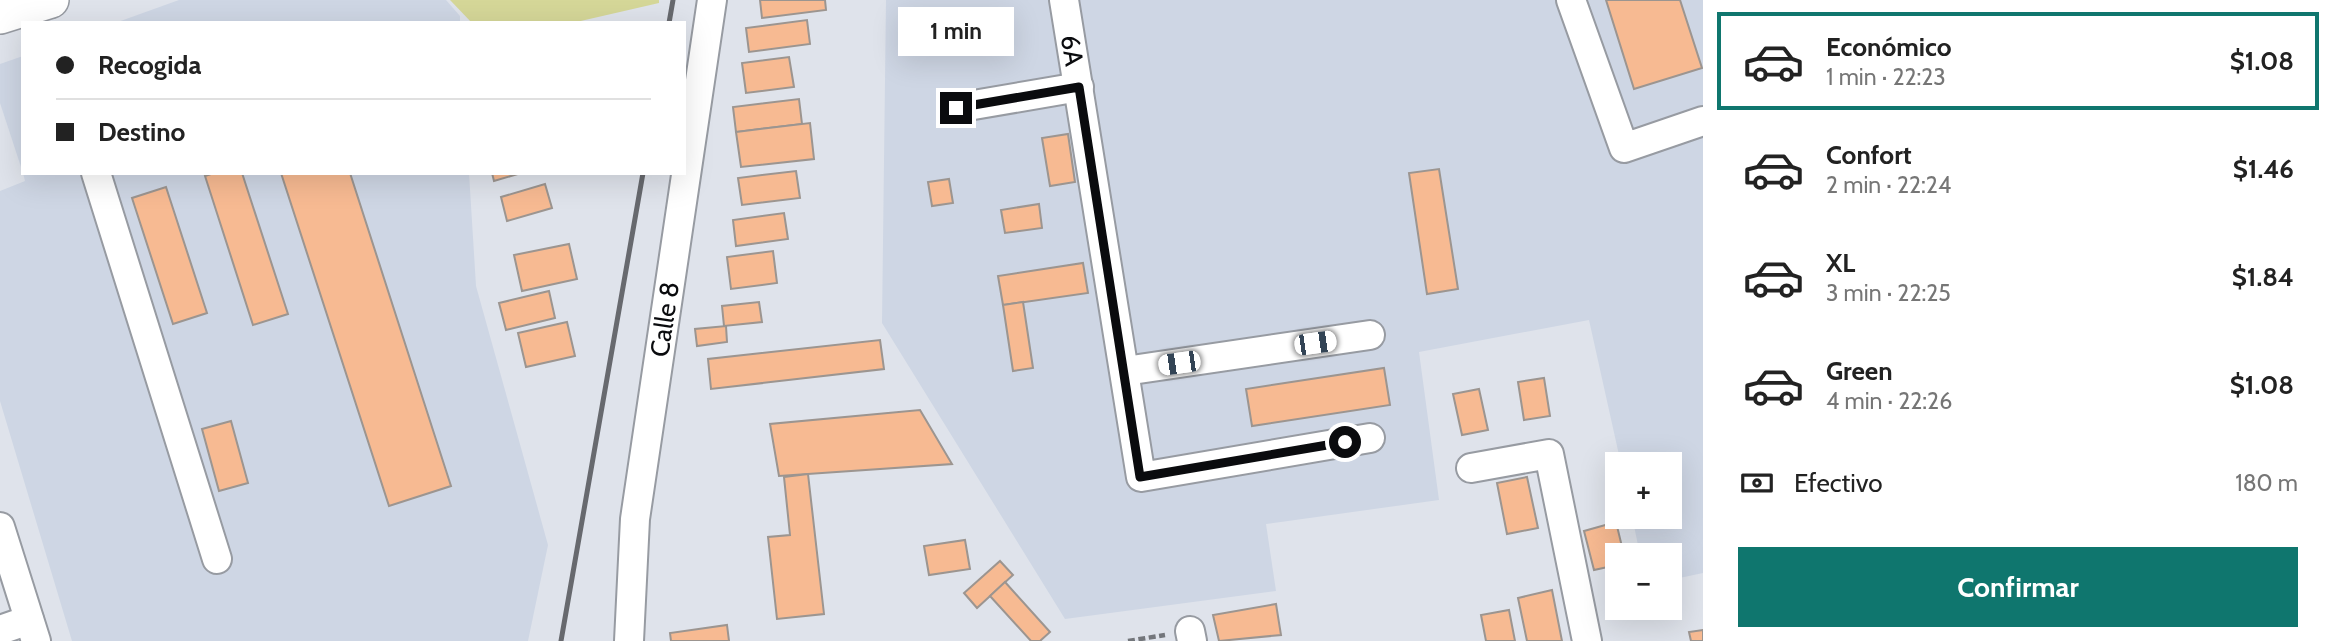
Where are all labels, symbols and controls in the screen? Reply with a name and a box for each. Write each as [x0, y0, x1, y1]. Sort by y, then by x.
callout: 1 min [898, 7, 1014, 56]
text: 1 min [930, 17, 982, 45]
icon: car [1742, 30, 1805, 93]
text: Económico [1826, 31, 1952, 63]
street label: 6A [1054, 33, 1090, 68]
text: $1.08 [2230, 45, 2294, 77]
text: Recogida [98, 49, 201, 81]
text: 1 min · 22:23 [1826, 63, 1946, 91]
route end [940, 92, 972, 124]
text: Destino [98, 116, 185, 148]
icon: car [1742, 138, 1805, 201]
text: Confort [1826, 139, 1912, 171]
text: $1.46 [2233, 153, 2294, 185]
text: 2 min · 22:24 [1826, 171, 1951, 199]
icon: car [1742, 246, 1805, 309]
text: XL [1826, 247, 1855, 279]
text: $1.84 [2232, 261, 2294, 293]
text: 3 min · 22:25 [1826, 279, 1951, 307]
street label: Calle 8 [643, 280, 686, 359]
car [1293, 330, 1338, 356]
car [1157, 350, 1202, 376]
icon: car [1742, 354, 1805, 417]
text: Green [1826, 355, 1893, 387]
text: $1.08 [2230, 369, 2294, 401]
text: 4 min · 22:26 [1826, 387, 1952, 415]
route start [1329, 426, 1361, 458]
map controls [1605, 452, 1682, 620]
button: + [1605, 452, 1682, 529]
icon: cash [1738, 464, 1776, 502]
text: Efectivo [1794, 467, 1883, 499]
text: 180 m [2235, 469, 2298, 497]
button: − [1605, 543, 1682, 620]
button: Confirmar [1738, 547, 2298, 627]

